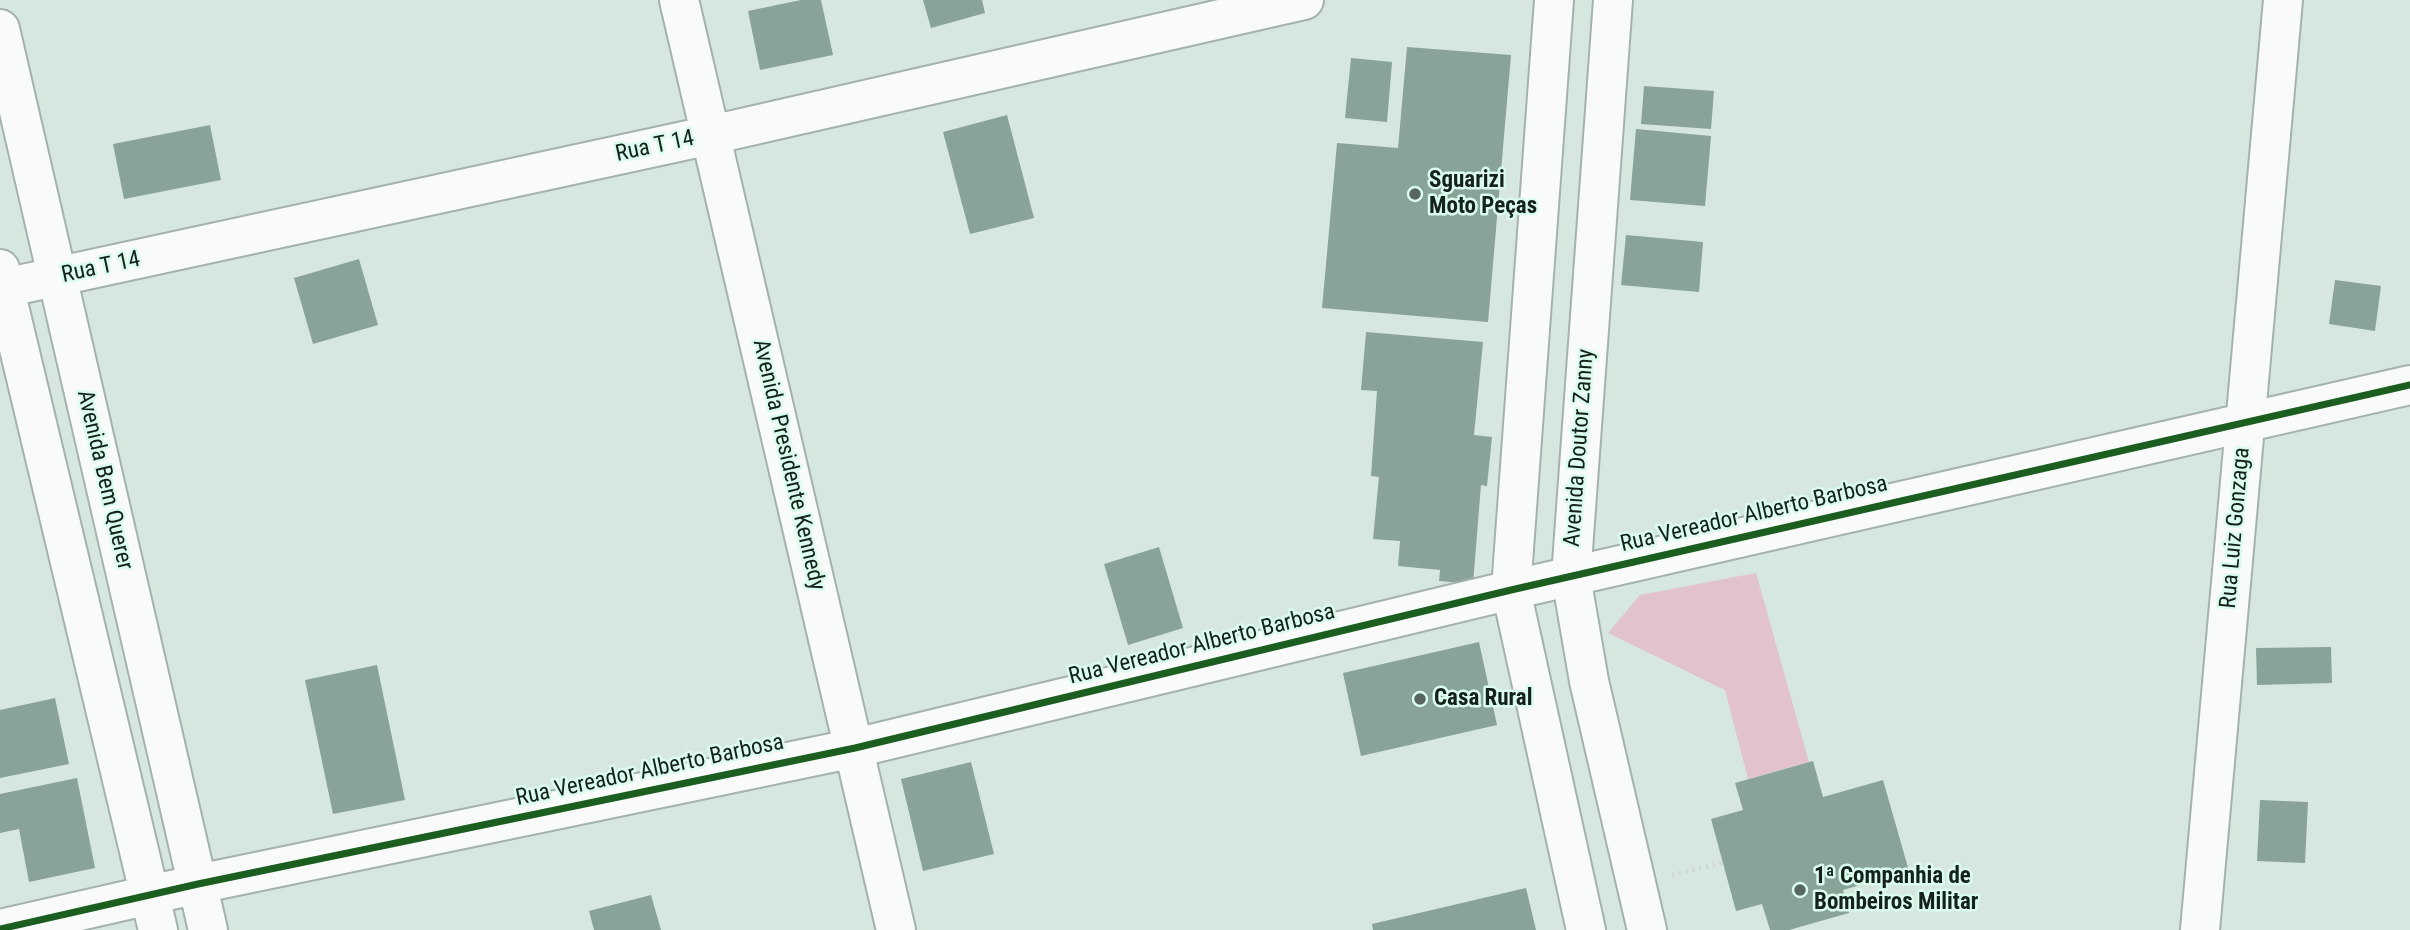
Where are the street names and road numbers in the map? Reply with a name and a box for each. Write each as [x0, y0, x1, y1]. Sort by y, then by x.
street label: Rua T 14 [613, 125, 697, 169]
street label: Rua T 14 [59, 246, 143, 290]
street label: Avenida Presidente Kennedy [746, 337, 830, 593]
street label: Avenida Doutor Zanny [1559, 348, 1601, 548]
street label: Avenida Bem Querer [70, 387, 138, 573]
street label: Rua Luiz Gonzaga [2215, 446, 2257, 610]
street label: Rua Vereador Alberto Barbosa [1618, 471, 1890, 559]
street label: Rua Vereador Alberto Barbosa [1066, 599, 1338, 691]
street label: Rua Vereador Alberto Barbosa [513, 729, 787, 813]

